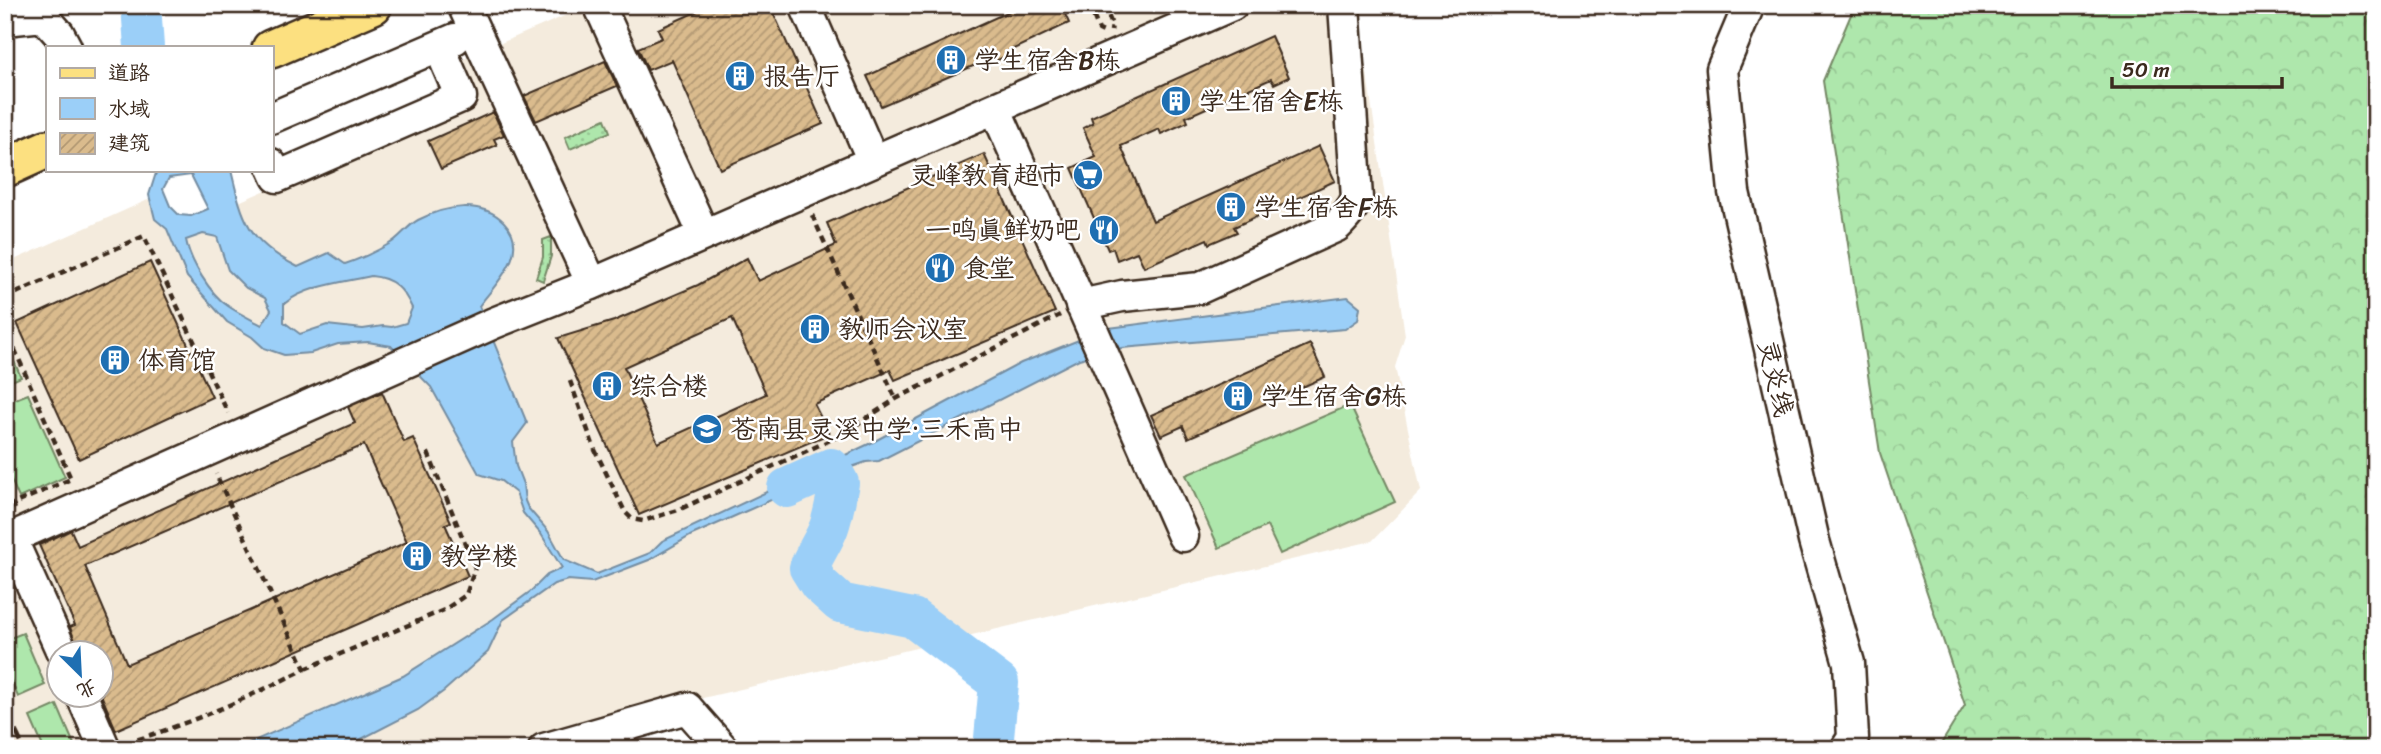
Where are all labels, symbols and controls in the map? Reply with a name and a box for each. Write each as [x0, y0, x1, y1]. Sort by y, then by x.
place label: 学生宿舍B栋 [974, 37, 1120, 83]
building icon: 学生宿舍B栋 [934, 43, 968, 77]
legend [46, 46, 273, 172]
scale bar [2112, 46, 2281, 90]
text: 50 m [2122, 51, 2170, 89]
place label: 报告厅 [763, 53, 841, 99]
text: 道路 [108, 54, 150, 92]
building icon: 报告厅 [723, 59, 757, 93]
place label: 学生宿舍E栋 [1199, 78, 1343, 124]
building icon: 学生宿舍E栋 [1159, 84, 1193, 118]
text: 水域 [108, 90, 150, 128]
text: 建筑 [108, 124, 150, 162]
place label: 灵峰教育超市 [909, 152, 1065, 198]
supermarket icon: 灵峰教育超市 [1071, 158, 1105, 192]
place label: 学生宿舍F栋 [1254, 184, 1398, 230]
building icon: 学生宿舍F栋 [1214, 190, 1248, 224]
place label: 一鸣真鲜奶吧 [925, 207, 1081, 253]
restaurant icon: 一鸣真鲜奶吧 [1087, 213, 1121, 247]
place label: 食堂 [963, 245, 1015, 291]
restaurant icon: 食堂 [923, 251, 957, 285]
place label: 教师会议室 [838, 306, 968, 352]
building icon: 教师会议室 [798, 312, 832, 346]
street label: 灵炎线 [1745, 335, 1807, 421]
place label: 体育馆 [138, 337, 216, 383]
building icon: 体育馆 [98, 343, 132, 377]
place label: 综合楼 [630, 363, 708, 409]
building icon: 综合楼 [590, 369, 624, 403]
place label: 学生宿舍G栋 [1261, 373, 1407, 419]
building icon: 学生宿舍G栋 [1221, 379, 1255, 413]
place label: 苍南县灵溪中学·三禾高中 [730, 406, 1023, 452]
school or university icon: 苍南县灵溪中学·三禾高中 [690, 412, 724, 446]
place label: 教学楼 [440, 533, 518, 579]
building icon: 教学楼 [400, 539, 434, 573]
north arrow [46, 638, 116, 708]
text: 北 [71, 670, 102, 708]

